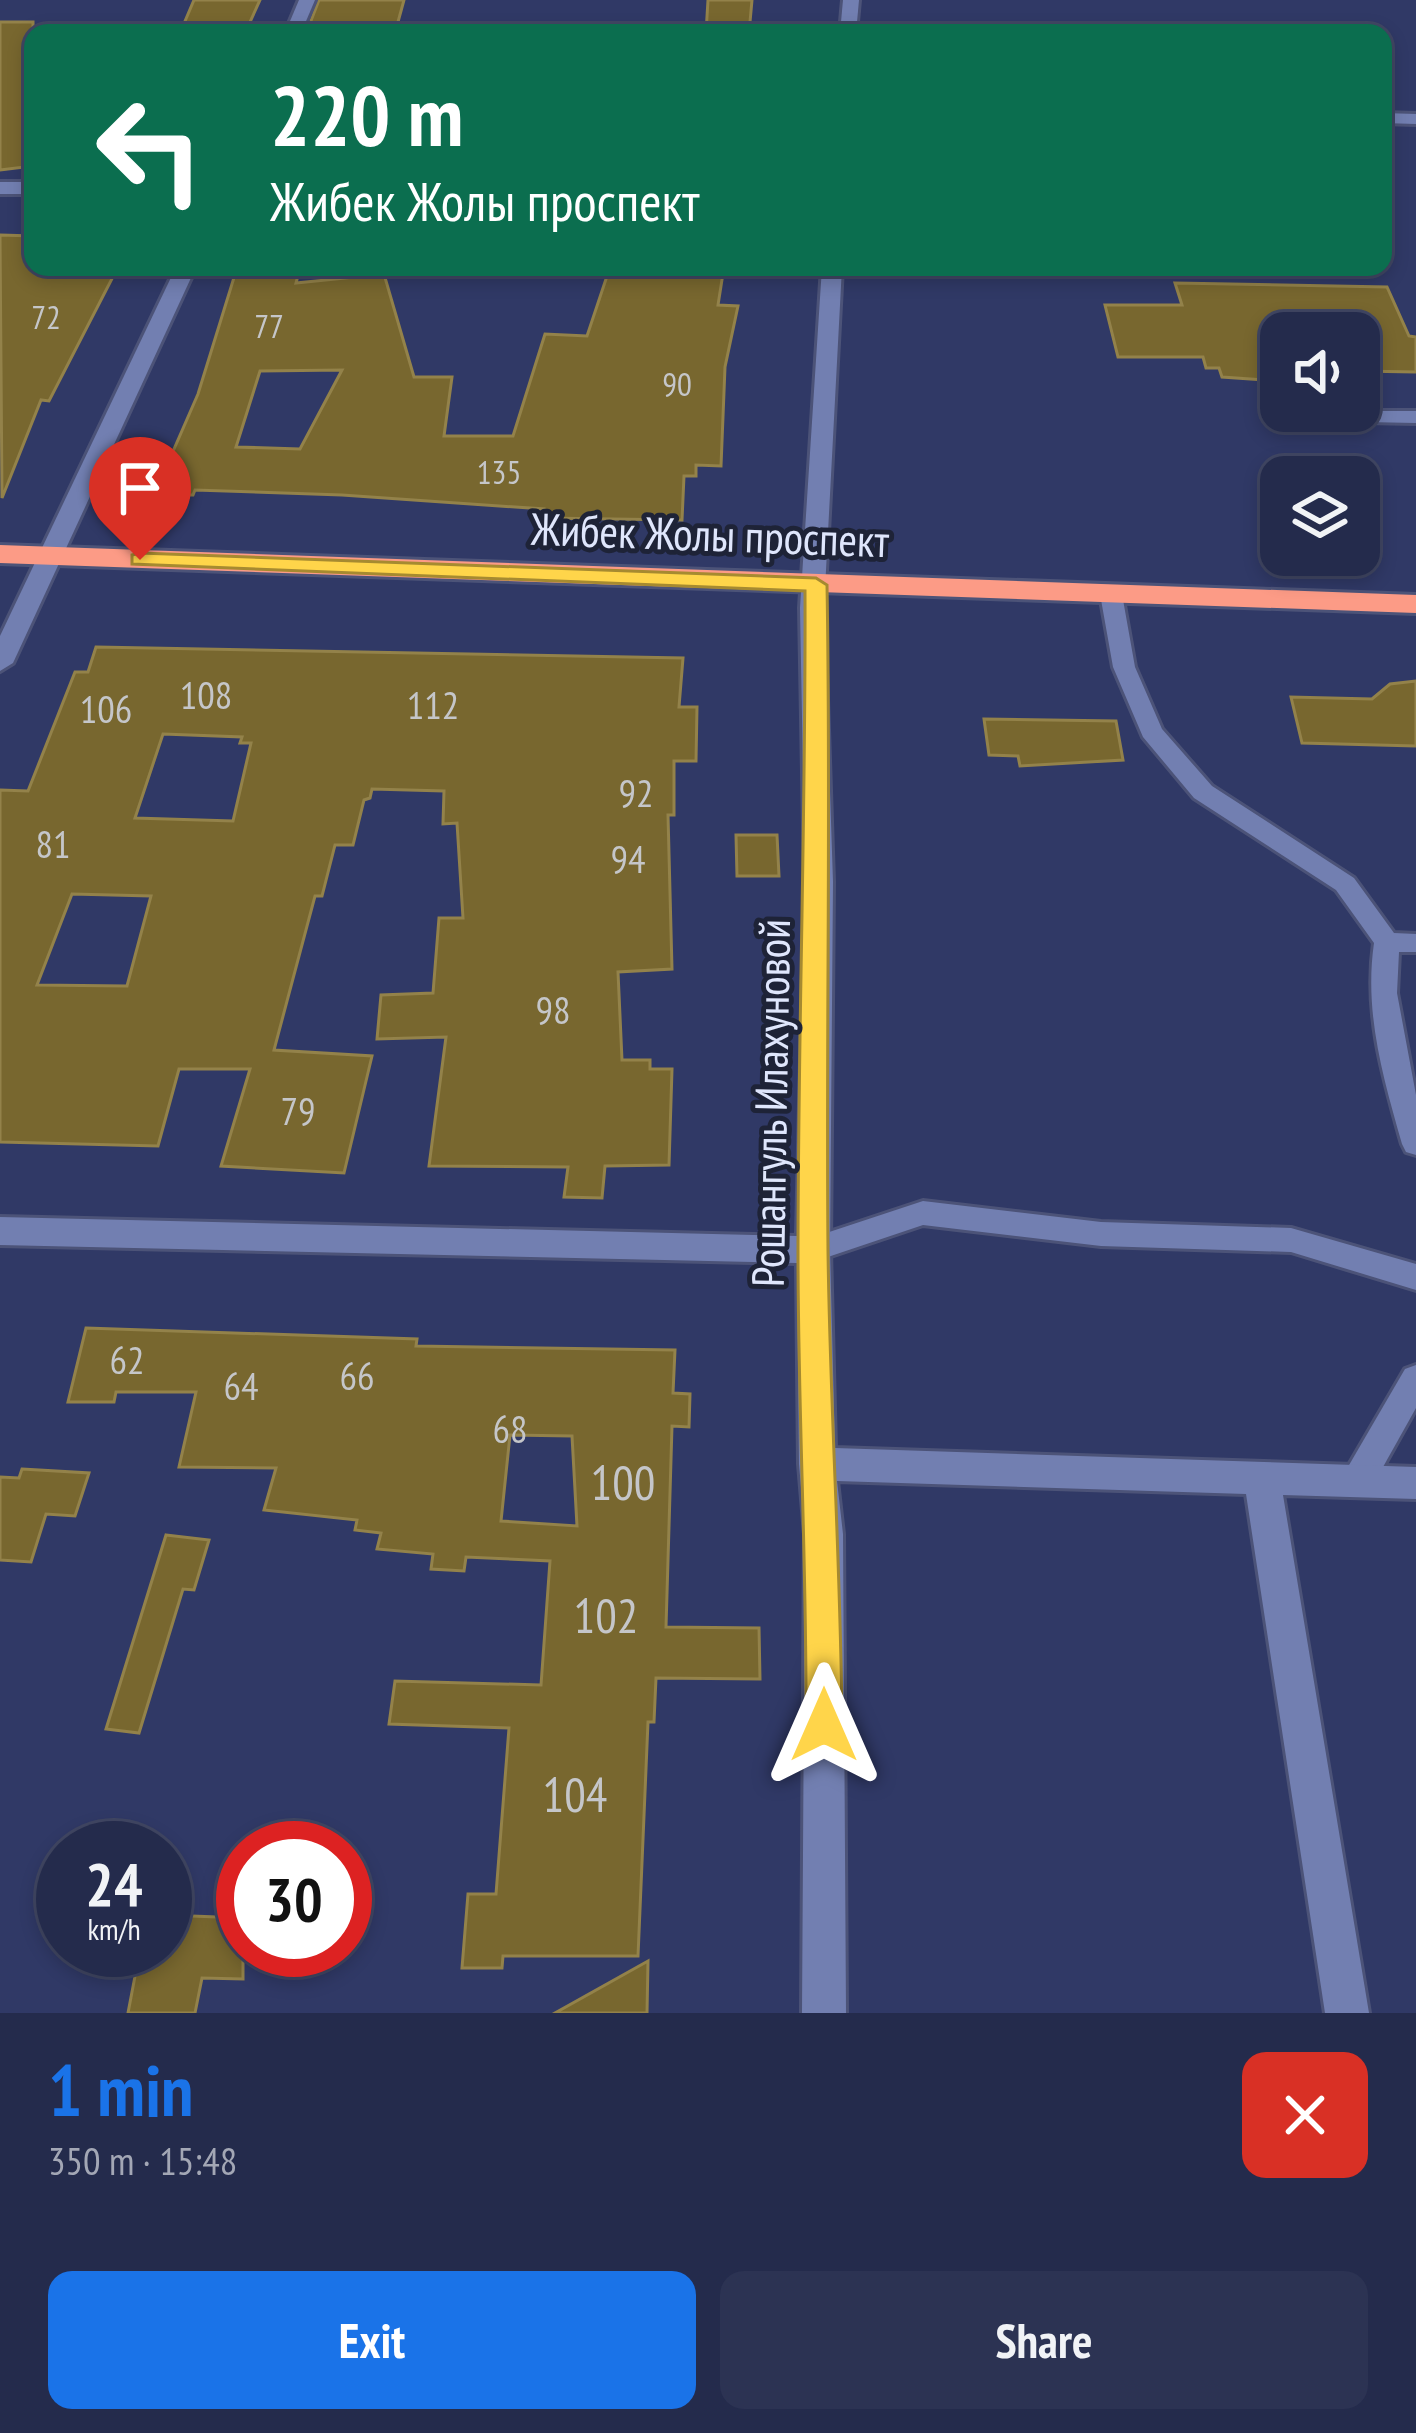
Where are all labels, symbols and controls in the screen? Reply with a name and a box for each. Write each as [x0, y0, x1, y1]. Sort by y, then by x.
text: 220 m [270, 60, 463, 169]
icon: left [72, 72, 228, 228]
text: Жибек Жолы проспект [270, 166, 700, 236]
house number: 72 [31, 295, 61, 338]
house number: 77 [254, 304, 284, 347]
map controls [1260, 312, 1380, 576]
button: sound [1260, 312, 1380, 432]
house number: 90 [662, 362, 692, 405]
pin [89, 437, 191, 560]
house number: 135 [477, 450, 521, 493]
icon: arrive [107, 455, 173, 521]
button: layers [1260, 456, 1380, 576]
street label: Жибек Жолы проспект [529, 499, 891, 569]
house number: 108 [180, 669, 232, 720]
house number: 112 [407, 679, 459, 730]
house number: 106 [80, 683, 132, 734]
house number: 92 [618, 767, 654, 818]
house number: 81 [35, 818, 71, 869]
house number: 94 [610, 833, 646, 884]
street label: Рошангуль Илахуновой [738, 918, 802, 1288]
house number: 98 [535, 984, 571, 1035]
house number: 79 [280, 1085, 316, 1136]
house number: 62 [109, 1334, 145, 1385]
house number: 66 [339, 1350, 375, 1401]
house number: 64 [223, 1360, 259, 1411]
house number: 68 [492, 1403, 528, 1454]
house number: 100 [591, 1451, 655, 1513]
house number: 102 [574, 1584, 638, 1646]
position arrow [761, 1662, 887, 1788]
house number: 104 [543, 1763, 607, 1825]
speed limit sign: 30 [216, 1821, 372, 1977]
text: 24 [85, 1845, 143, 1923]
text: km/h [87, 1909, 141, 1948]
text: 1 min [48, 2043, 193, 2136]
button: close [1242, 2052, 1368, 2178]
text: 350 m · 15:48 [48, 2135, 237, 2186]
button: Exit [48, 2271, 696, 2409]
button: Share [720, 2271, 1368, 2409]

